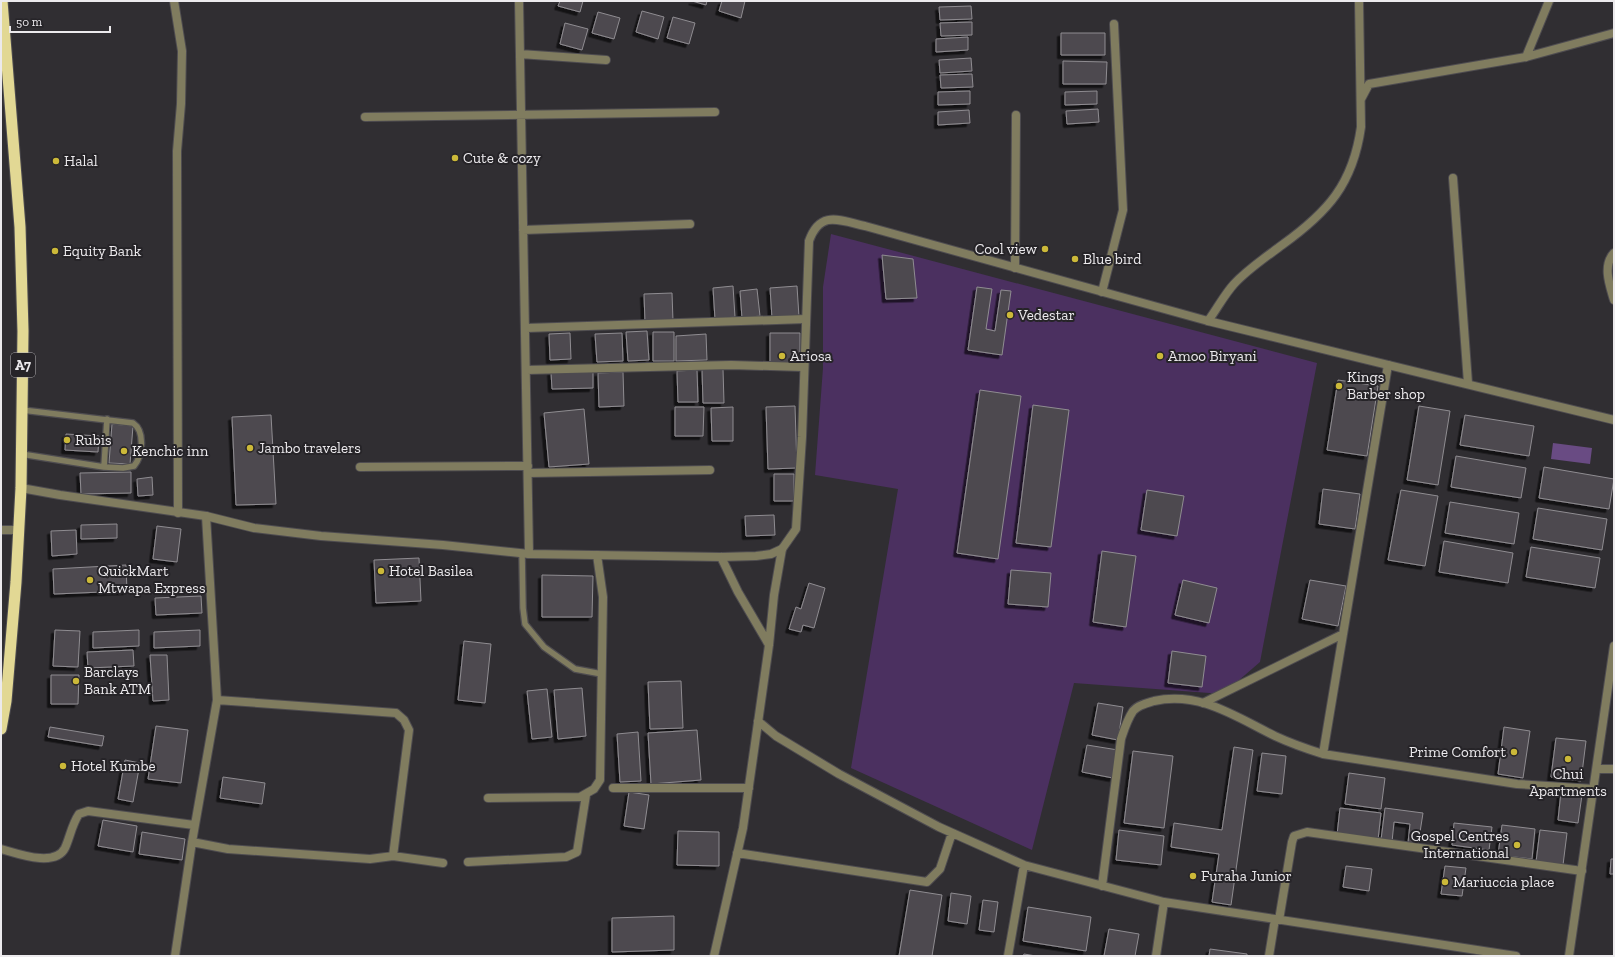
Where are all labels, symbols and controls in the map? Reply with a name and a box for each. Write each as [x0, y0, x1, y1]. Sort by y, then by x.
scale bar [10, 8, 110, 34]
text: 50 m [16, 15, 43, 29]
place label: Cute & cozy [463, 149, 541, 167]
place label: Halal [64, 152, 98, 170]
marker: Cute & cozy [450, 153, 460, 163]
marker: Halal [51, 156, 61, 166]
place label: Cool view [975, 240, 1038, 258]
place label: Equity Bank [63, 242, 142, 260]
marker: Cool view [1040, 244, 1050, 254]
marker: Equity Bank [50, 246, 60, 256]
place label: Blue bird [1083, 250, 1142, 268]
marker: Blue bird [1070, 254, 1080, 264]
place label: Vedestar [1017, 306, 1075, 324]
marker: Vedestar [1005, 310, 1015, 320]
place label: Ariosa [790, 347, 832, 365]
place label: Amoo Biryani [1168, 347, 1257, 365]
marker: Ariosa [777, 351, 787, 361]
marker: Amoo Biryani [1155, 351, 1165, 361]
road number: A7 [11, 353, 35, 377]
place label: Kings Barber shop [1347, 368, 1425, 403]
marker: Kings Barber shop [1334, 381, 1344, 391]
place label: Rubis [75, 431, 111, 449]
marker: Rubis [62, 435, 72, 445]
place label: Jambo travelers [258, 439, 361, 457]
place label: Kenchic inn [132, 442, 209, 460]
marker: Jambo travelers [245, 443, 255, 453]
marker: Kenchic inn [119, 446, 129, 456]
place label: QuickMart Mtwapa Express [98, 562, 205, 597]
place label: Hotel Basilea [389, 562, 473, 580]
marker: Hotel Basilea [376, 566, 386, 576]
marker: QuickMart Mtwapa Express [85, 575, 95, 585]
place label: Barclays Bank ATM [84, 663, 151, 698]
marker: Barclays Bank ATM [71, 676, 81, 686]
place label: Prime Comfort [1409, 743, 1506, 761]
marker: Prime Comfort [1509, 747, 1519, 757]
marker: Chui Apartments [1563, 754, 1573, 764]
place label: Hotel Kumbe [71, 757, 156, 775]
marker: Hotel Kumbe [58, 761, 68, 771]
place label: Chui Apartments [1529, 765, 1607, 800]
place label: Gospel Centres International [1411, 827, 1509, 862]
marker: Gospel Centres International [1512, 840, 1522, 850]
place label: Furaha Junior [1201, 867, 1292, 885]
marker: Furaha Junior [1188, 871, 1198, 881]
place label: Mariuccia place [1453, 873, 1554, 891]
marker: Mariuccia place [1440, 877, 1450, 887]

